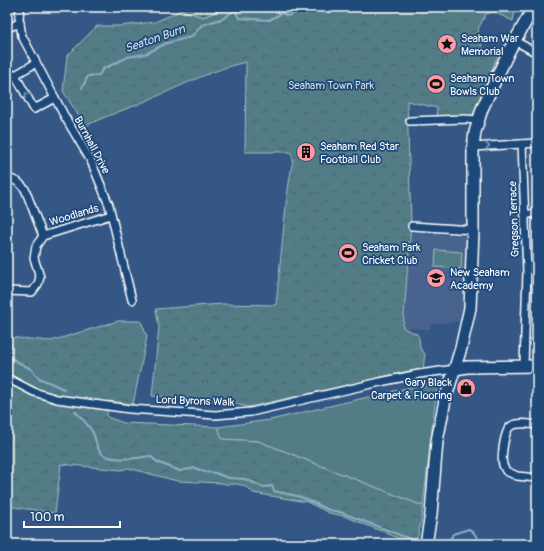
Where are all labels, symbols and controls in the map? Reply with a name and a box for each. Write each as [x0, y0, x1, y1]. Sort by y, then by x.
water label: Seaton Burn [123, 21, 188, 56]
place label: Seaham War Memorial [461, 32, 519, 58]
place icon: Seaham War Memorial [436, 33, 458, 55]
place label: Seaham Town Bowls Club [450, 72, 514, 98]
sports icon: Seaham Town Bowls Club [425, 73, 447, 95]
park label: Seaham Town Park [288, 79, 374, 92]
one-way arrow [24, 92, 31, 99]
street label: Burnhall Drive [71, 114, 113, 177]
place label: Seaham Red Star Football Club [320, 140, 399, 166]
building icon: Seaham Red Star Football Club [295, 141, 317, 163]
one-way arrow [484, 142, 490, 151]
street label: Gregson Terrace [506, 180, 522, 257]
street label: Woodlands [48, 201, 100, 229]
place label: Seaham Park Cricket Club [362, 241, 421, 267]
sports icon: Seaham Park Cricket Club [337, 242, 359, 264]
place label: New Seaham Academy [450, 266, 510, 292]
school or university icon: New Seaham Academy [425, 267, 447, 289]
place label: Gary Black Carpet & Flooring [371, 376, 452, 402]
shop icon: Gary Black Carpet & Flooring [455, 377, 477, 399]
street label: Lord Byrons Walk [155, 393, 235, 409]
scale bar [24, 503, 120, 529]
text: 100 m [30, 510, 65, 525]

